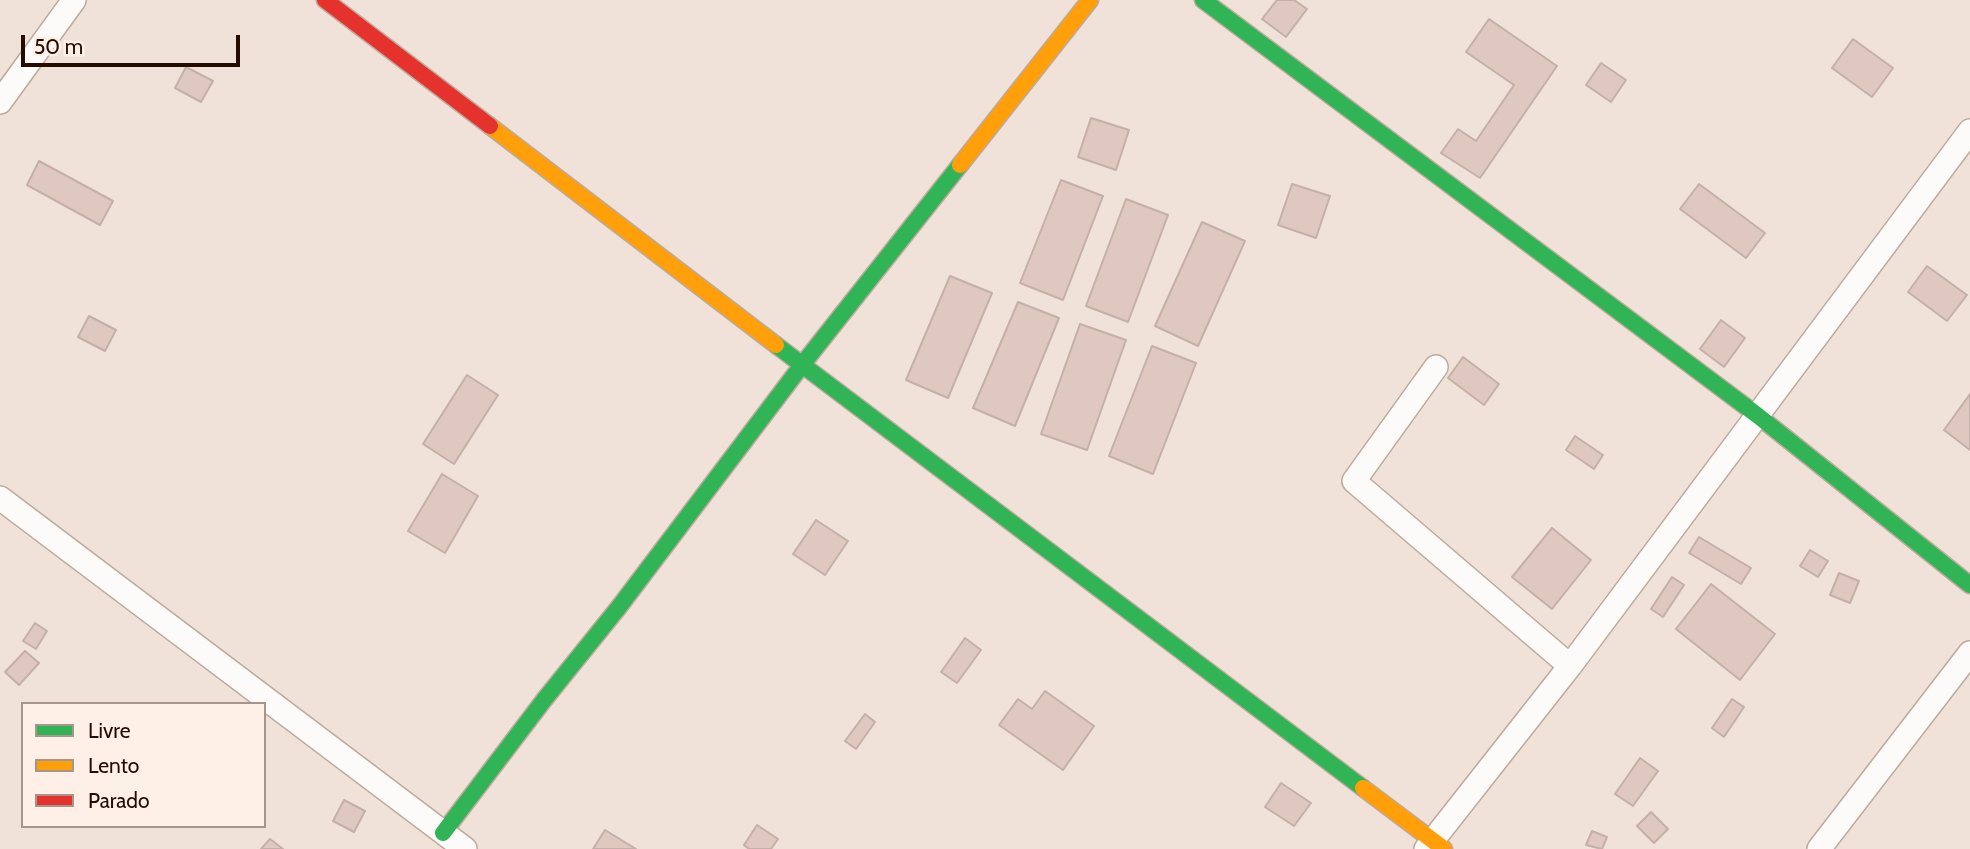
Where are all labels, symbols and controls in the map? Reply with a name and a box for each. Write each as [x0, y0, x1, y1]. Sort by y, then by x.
scale bar [24, 21, 243, 65]
text: 50 m [34, 34, 83, 59]
legend [21, 702, 266, 828]
text: Livre [88, 718, 130, 743]
text: Lento [88, 753, 139, 778]
text: Parado [88, 788, 150, 813]

